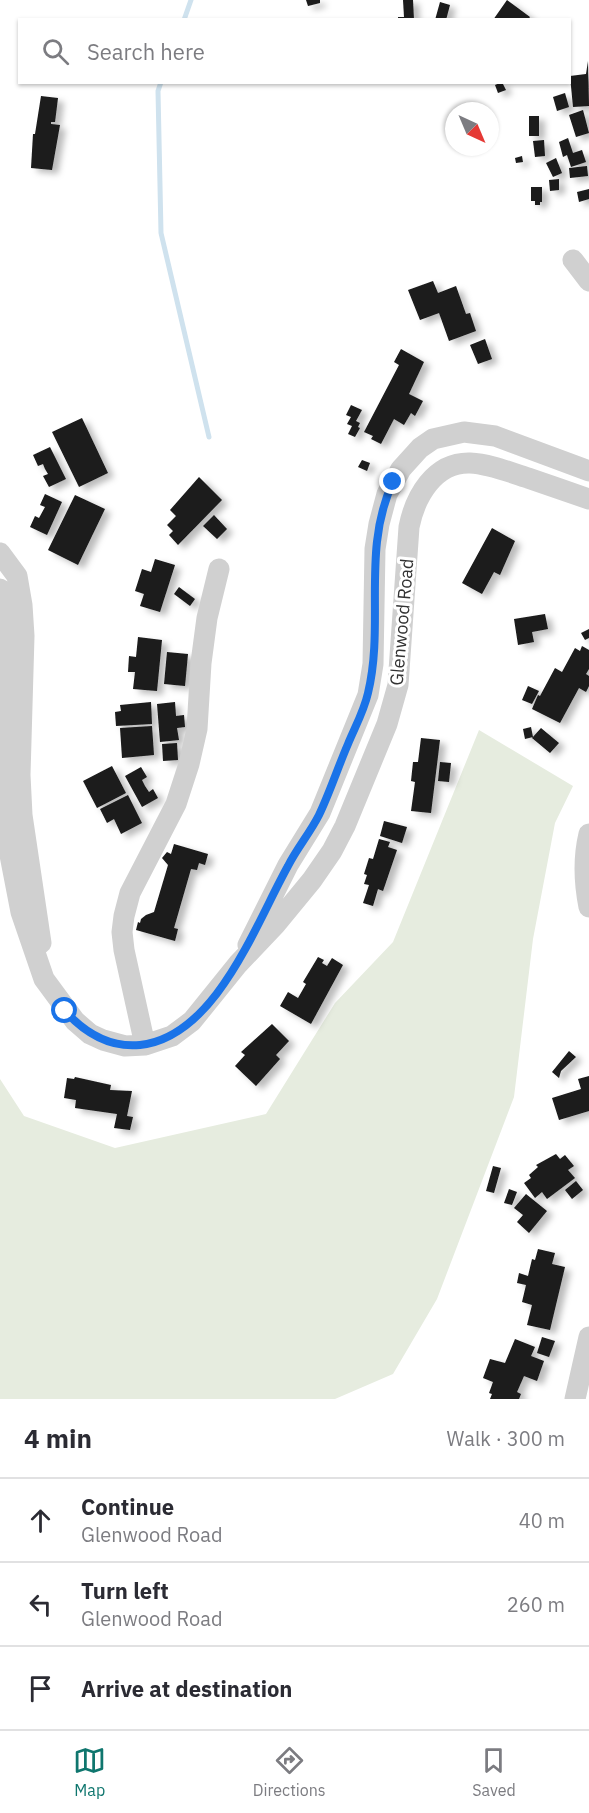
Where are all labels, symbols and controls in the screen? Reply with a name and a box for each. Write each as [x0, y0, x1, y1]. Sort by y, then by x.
search box [18, 18, 571, 84]
icon: search [39, 35, 72, 68]
text: Search here [87, 37, 205, 66]
north arrow [445, 102, 499, 156]
route end [379, 468, 405, 494]
street label: Glenwood Road [384, 558, 419, 686]
route start [51, 997, 77, 1023]
text: 4 min [24, 1421, 92, 1455]
text: Walk · 300 m [447, 1425, 565, 1452]
text: Continue [81, 1492, 174, 1521]
icon: ahead [24, 1504, 57, 1537]
text: 40 m [519, 1507, 565, 1534]
text: Glenwood Road [81, 1521, 223, 1548]
text: Turn left [81, 1576, 169, 1605]
icon: left [24, 1588, 57, 1621]
text: 260 m [507, 1591, 565, 1618]
text: Glenwood Road [81, 1605, 223, 1632]
icon: arrive [24, 1672, 57, 1705]
text: Arrive at destination [81, 1674, 292, 1703]
tab: Map [73, 1744, 106, 1800]
tab: Directions [253, 1744, 326, 1800]
tab: Saved [472, 1744, 516, 1800]

